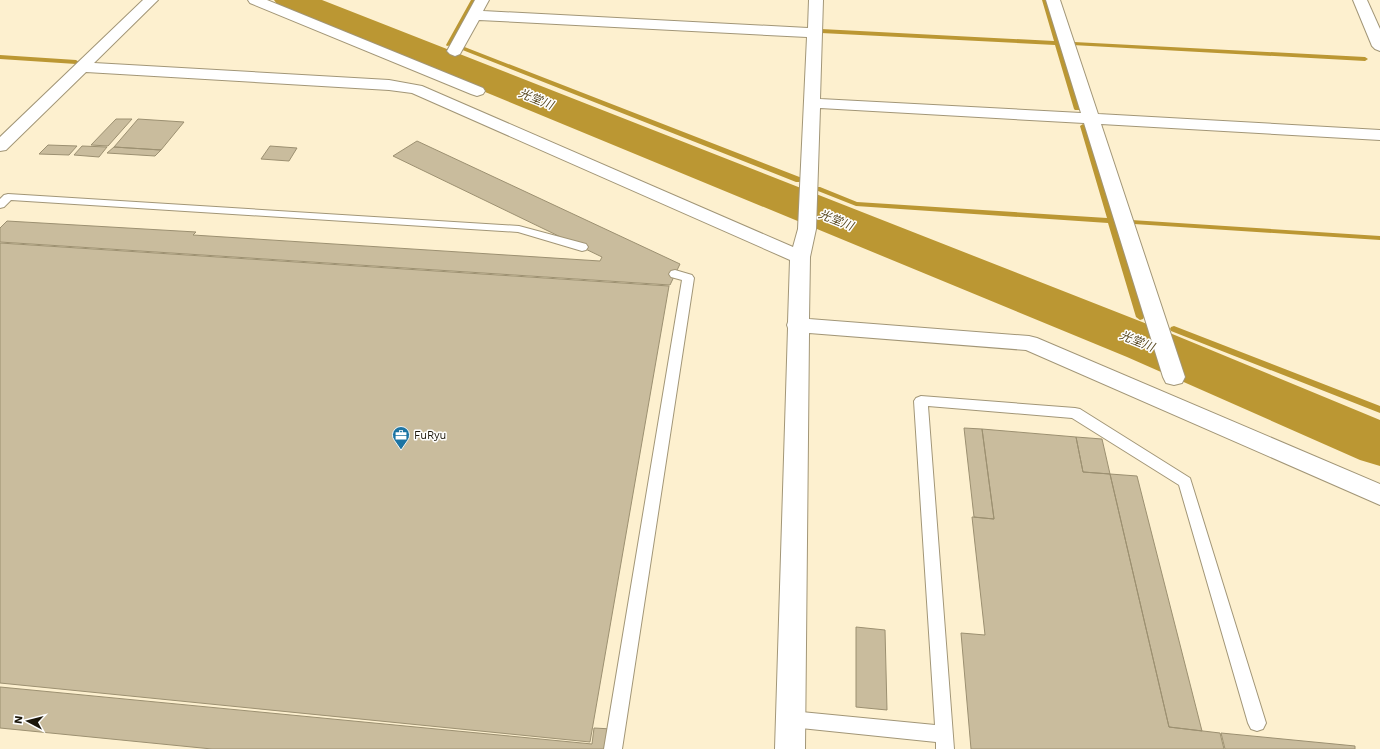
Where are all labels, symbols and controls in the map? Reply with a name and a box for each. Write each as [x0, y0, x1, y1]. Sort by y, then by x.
water label: 光堂川 [517, 86, 557, 113]
water label: 光堂川 [817, 207, 857, 234]
water label: 光堂川 [1118, 328, 1158, 355]
office icon: FuRyu [391, 425, 411, 450]
place label: FuRyu [414, 429, 446, 442]
north arrow [8, 701, 48, 741]
text: N [12, 715, 26, 725]

